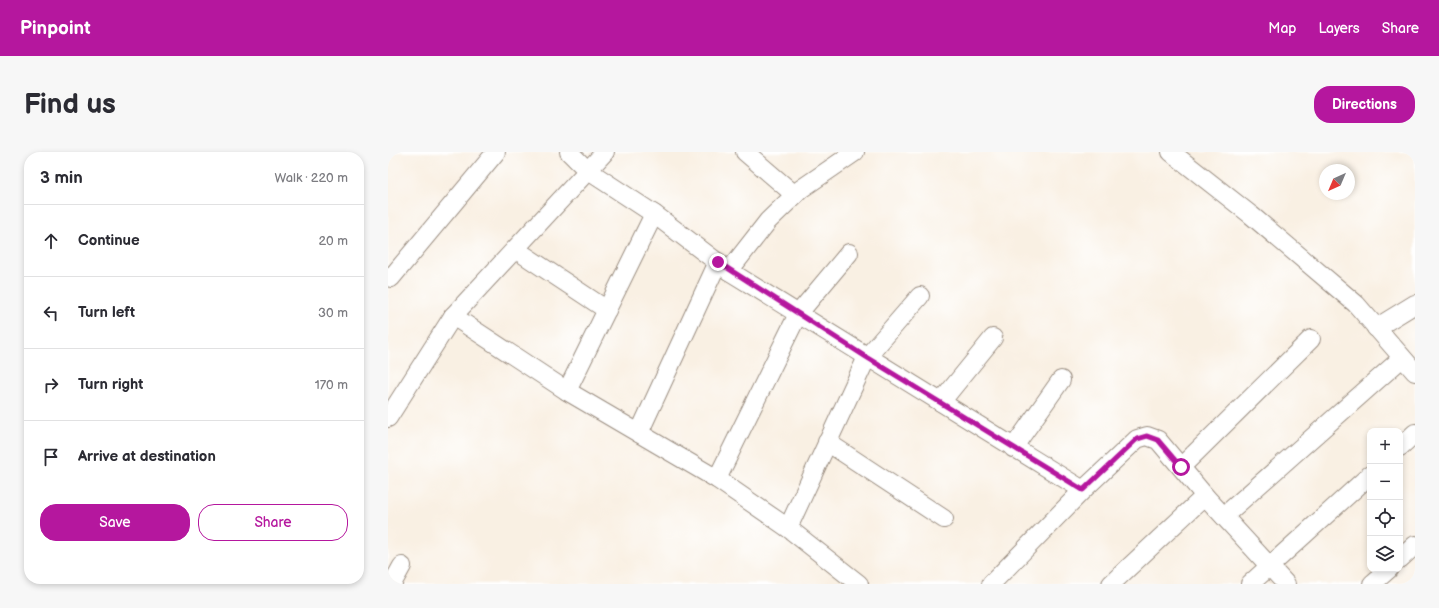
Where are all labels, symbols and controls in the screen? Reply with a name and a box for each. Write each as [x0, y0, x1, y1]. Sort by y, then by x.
text: Pinpoint [20, 17, 91, 40]
text: Map [1268, 20, 1296, 37]
text: Layers [1318, 20, 1360, 37]
text: Share [1382, 20, 1419, 37]
button: Directions [1314, 86, 1415, 123]
text: Find us [24, 88, 116, 121]
north arrow [1319, 164, 1355, 200]
text: 3 min [40, 168, 83, 188]
text: Walk · 220 m [275, 170, 348, 186]
icon: ahead [40, 230, 62, 252]
text: Continue [78, 231, 140, 250]
text: 20 m [318, 233, 348, 249]
route end [709, 253, 727, 271]
icon: left [40, 302, 62, 324]
text: Turn left [78, 303, 135, 322]
text: 30 m [318, 305, 348, 321]
icon: right [40, 374, 62, 396]
text: Turn right [78, 375, 143, 394]
text: 170 m [315, 377, 348, 393]
map controls [1367, 428, 1403, 572]
button: + [1367, 428, 1403, 464]
icon: arrive [40, 446, 62, 468]
text: Arrive at destination [78, 447, 216, 466]
route start [1172, 458, 1190, 476]
button: − [1367, 464, 1403, 500]
button: locate [1367, 500, 1403, 536]
button: Save [40, 504, 190, 541]
button: Share [198, 504, 348, 541]
button: layers [1367, 536, 1403, 572]

